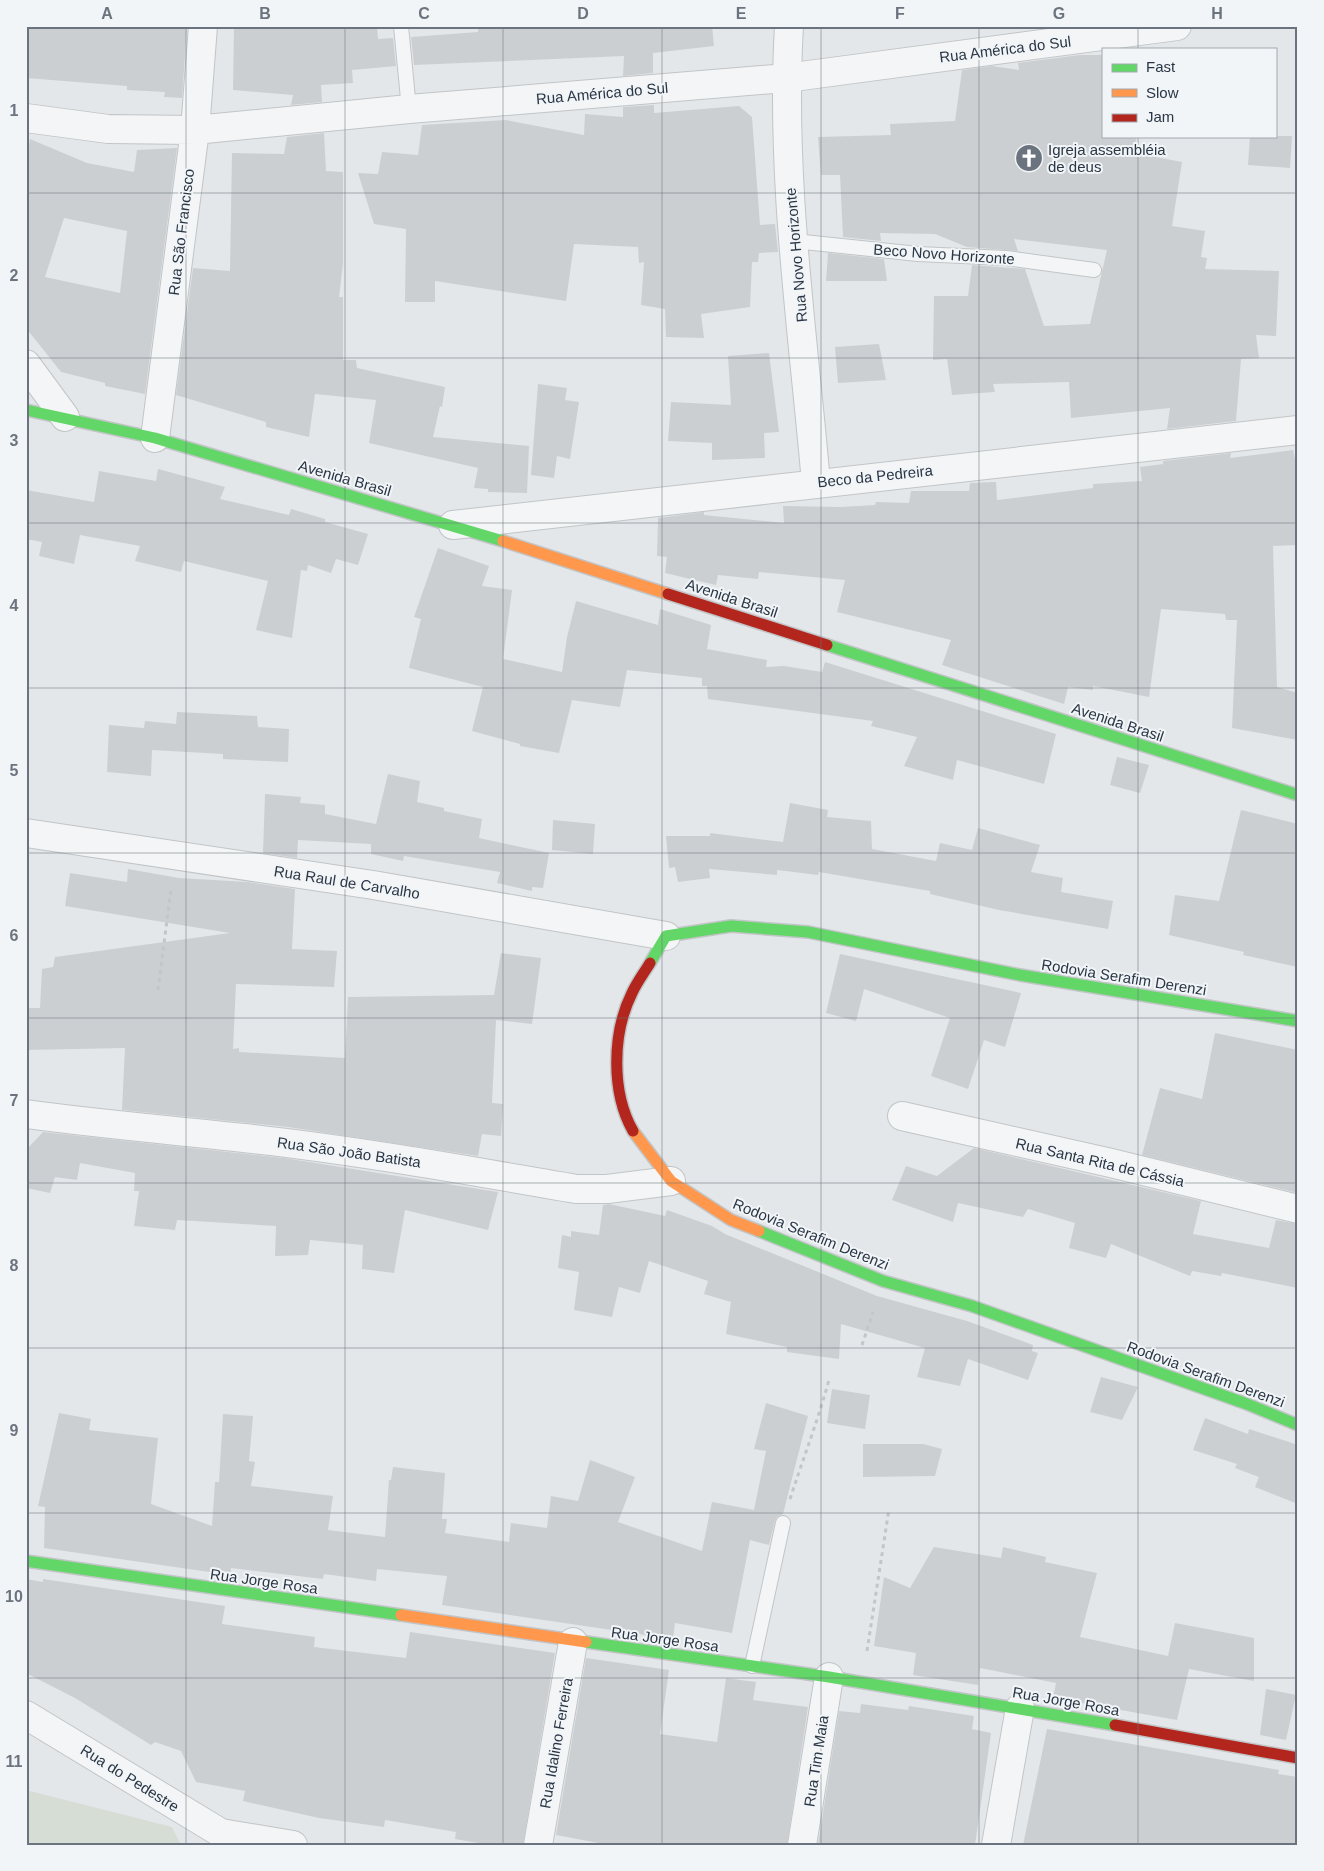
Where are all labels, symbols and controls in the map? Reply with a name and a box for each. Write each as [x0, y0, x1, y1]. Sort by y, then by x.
text: A [101, 5, 113, 22]
text: B [259, 5, 271, 22]
text: C [418, 5, 430, 22]
text: D [577, 5, 589, 22]
text: E [736, 5, 747, 22]
text: F [895, 5, 905, 22]
text: G [1053, 5, 1065, 22]
text: H [1211, 5, 1223, 22]
street label: Rua América do Sul [938, 32, 1072, 66]
legend [1102, 48, 1276, 138]
text: Fast [1146, 58, 1176, 75]
street label: Rua América do Sul [535, 79, 669, 107]
text: Slow [1146, 84, 1179, 101]
text: 1 [10, 102, 19, 119]
text: Jam [1146, 108, 1174, 125]
place label: Igreja assembléia de deus [1048, 141, 1166, 175]
church icon: Igreja assembléia de deus [1014, 143, 1044, 173]
street label: Rua São Francisco [165, 168, 197, 296]
street label: Rua Novo Horizonte [782, 187, 810, 323]
street label: Beco Novo Horizonte [873, 241, 1015, 267]
text: 2 [10, 267, 19, 284]
text: 3 [10, 432, 19, 449]
street label: Avenida Brasil [297, 457, 393, 499]
street label: Beco da Pedreira [816, 461, 934, 491]
street label: Avenida Brasil [684, 575, 780, 621]
text: 4 [10, 597, 19, 614]
street label: Avenida Brasil [1070, 699, 1166, 745]
text: 5 [10, 762, 19, 779]
street label: Rua Raul de Carvalho [273, 862, 421, 902]
text: 6 [10, 927, 19, 944]
street label: Rodovia Serafim Derenzi [1040, 956, 1208, 998]
text: 7 [10, 1092, 19, 1109]
street label: Rua São João Batista [276, 1133, 423, 1171]
street label: Rua Santa Rita de Cássia [1014, 1134, 1187, 1190]
street label: Rodovia Serafim Derenzi [731, 1195, 891, 1273]
text: 8 [10, 1257, 19, 1274]
street label: Rodovia Serafim Derenzi [1125, 1337, 1287, 1411]
text: 9 [10, 1422, 19, 1439]
street label: Rua Jorge Rosa [209, 1565, 319, 1597]
text: 10 [5, 1588, 23, 1605]
street label: Rua Jorge Rosa [610, 1623, 720, 1655]
street label: Rua Idalino Ferreira [536, 1676, 576, 1810]
street label: Rua Jorge Rosa [1011, 1683, 1121, 1719]
street label: Rua Tim Maia [800, 1713, 832, 1808]
street label: Rua do Pedestre [78, 1741, 182, 1815]
text: 11 [6, 1753, 23, 1770]

